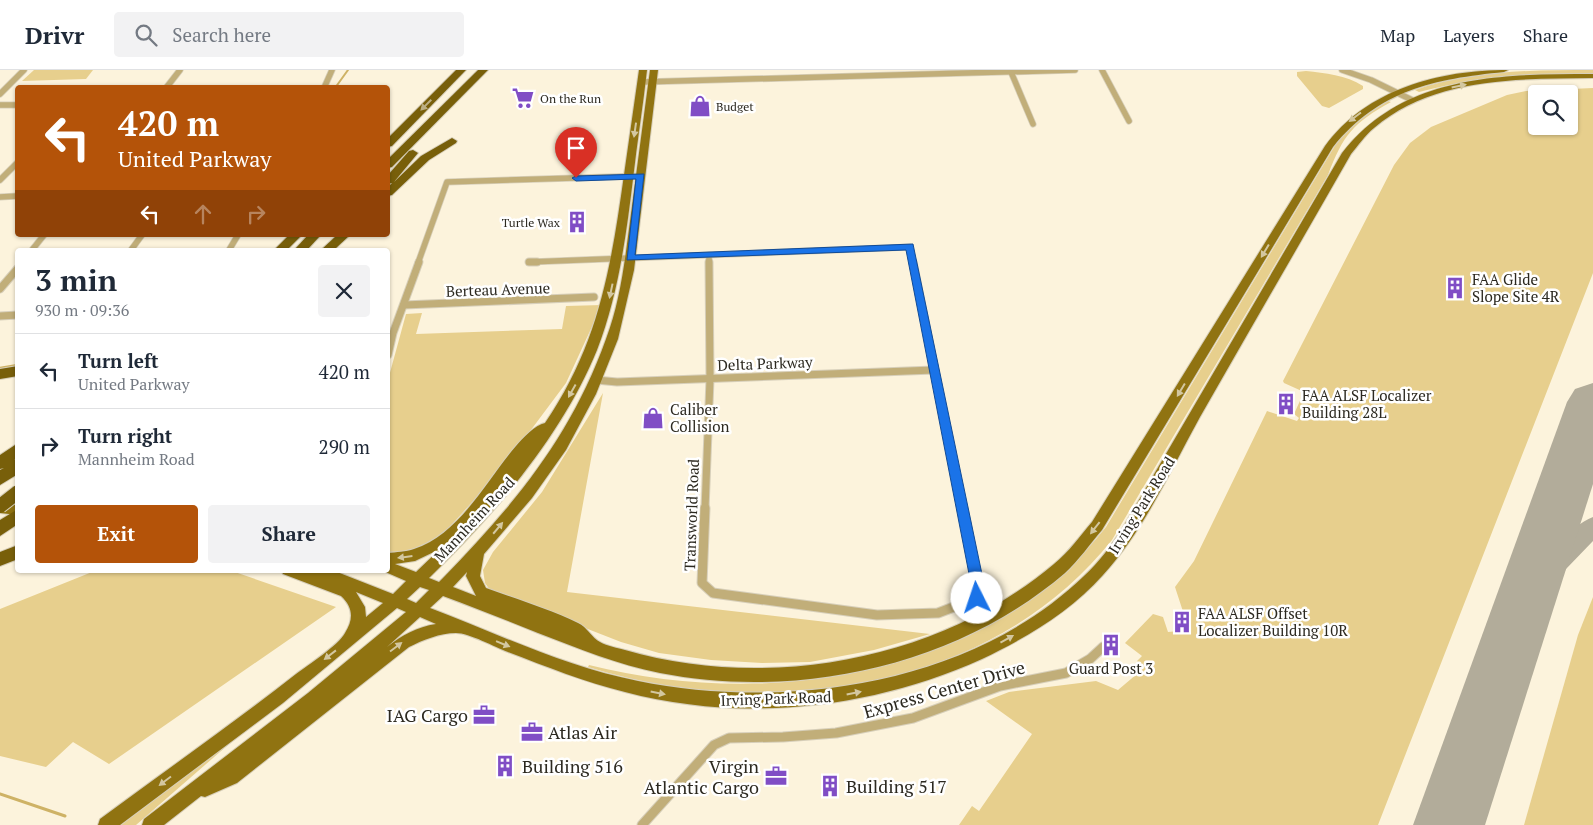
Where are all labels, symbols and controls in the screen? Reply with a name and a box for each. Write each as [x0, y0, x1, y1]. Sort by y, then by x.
search box [114, 12, 464, 57]
text: Drivr [25, 19, 84, 51]
icon: search [132, 21, 160, 49]
text: Search here [172, 22, 271, 47]
text: Map [1380, 23, 1415, 47]
text: Layers [1443, 23, 1495, 47]
text: Share [1523, 23, 1568, 47]
one-way arrow [1451, 82, 1466, 90]
supermarket icon: On the Run [510, 85, 536, 111]
map controls [1528, 85, 1578, 135]
button: search [1528, 85, 1578, 135]
place label: On the Run [540, 91, 601, 106]
shop icon: Budget [687, 93, 713, 119]
one-way arrow [420, 98, 432, 110]
place label: Budget [716, 99, 754, 114]
text: 420 m [118, 100, 219, 146]
icon: left [35, 105, 100, 170]
one-way arrow [1348, 112, 1362, 122]
one-way arrow [631, 123, 639, 139]
pin [555, 127, 597, 178]
icon: arrive [562, 134, 590, 162]
text: United Parkway [118, 144, 271, 173]
icon: left [136, 200, 164, 228]
icon: ahead [189, 200, 217, 228]
icon: right [242, 200, 270, 228]
building icon: Turtle Wax [564, 209, 590, 235]
place label: Turtle Wax [502, 215, 561, 230]
one-way arrow [1261, 245, 1270, 258]
text: 3 min [35, 260, 117, 300]
button: close [318, 265, 370, 317]
place label: FAA Glide Slope Site 4R [1472, 269, 1560, 306]
building icon: FAA Glide Slope Site 4R [1442, 275, 1468, 301]
street label: Berteau Avenue [446, 277, 550, 301]
one-way arrow [606, 284, 614, 300]
text: 930 m · 09:36 [35, 299, 129, 321]
text: Turn left [78, 348, 159, 373]
street label: Delta Parkway [717, 351, 813, 375]
icon: left [35, 357, 63, 385]
text: 420 m [319, 359, 370, 384]
text: United Parkway [78, 373, 190, 395]
one-way arrow [567, 384, 576, 397]
one-way arrow [1176, 384, 1185, 397]
place label: FAA ALSF Localizer Building 28L [1302, 385, 1432, 422]
building icon: FAA ALSF Localizer Building 28L [1273, 391, 1299, 417]
place label: Caliber Collision [670, 399, 729, 436]
shop icon: Caliber Collision [640, 405, 666, 431]
text: Turn right [78, 423, 172, 448]
icon: right [35, 432, 63, 460]
text: 290 m [319, 434, 370, 459]
text: Mannheim Road [78, 448, 195, 470]
street label: Irving Park Road [1103, 453, 1179, 557]
street label: Transworld Road [679, 459, 703, 571]
street label: Mannheim Road [429, 472, 519, 566]
button: Exit [35, 505, 198, 563]
button: Share [208, 505, 370, 563]
one-way arrow [1090, 521, 1100, 535]
one-way arrow [493, 522, 504, 535]
one-way arrow [396, 554, 412, 562]
position arrow [950, 571, 1002, 623]
place label: FAA ALSF Offset Localizer Building 10R [1198, 603, 1348, 640]
building icon: FAA ALSF Offset Localizer Building 10R [1169, 609, 1195, 635]
building icon: Guard Post 3 [1098, 632, 1124, 658]
one-way arrow [1000, 635, 1014, 643]
one-way arrow [496, 641, 511, 649]
one-way arrow [389, 642, 402, 653]
one-way arrow [324, 649, 337, 660]
street label: Express Center Drive [861, 654, 1027, 724]
place label: Guard Post 3 [1069, 658, 1153, 678]
street label: Irving Park Road [720, 686, 832, 710]
one-way arrow [847, 689, 862, 697]
one-way arrow [650, 690, 666, 698]
office icon: IAG Cargo [471, 702, 497, 728]
place label: IAG Cargo [387, 703, 468, 727]
office icon: Atlas Air [519, 719, 545, 745]
place label: Atlas Air [548, 720, 617, 744]
building icon: Building 516 [492, 753, 518, 779]
place label: Building 516 [522, 754, 623, 778]
place label: Virgin Atlantic Cargo [644, 754, 759, 799]
office icon: Virgin Atlantic Cargo [763, 763, 789, 789]
building icon: Building 517 [817, 773, 843, 799]
place label: Building 517 [846, 774, 947, 798]
one-way arrow [158, 776, 172, 786]

